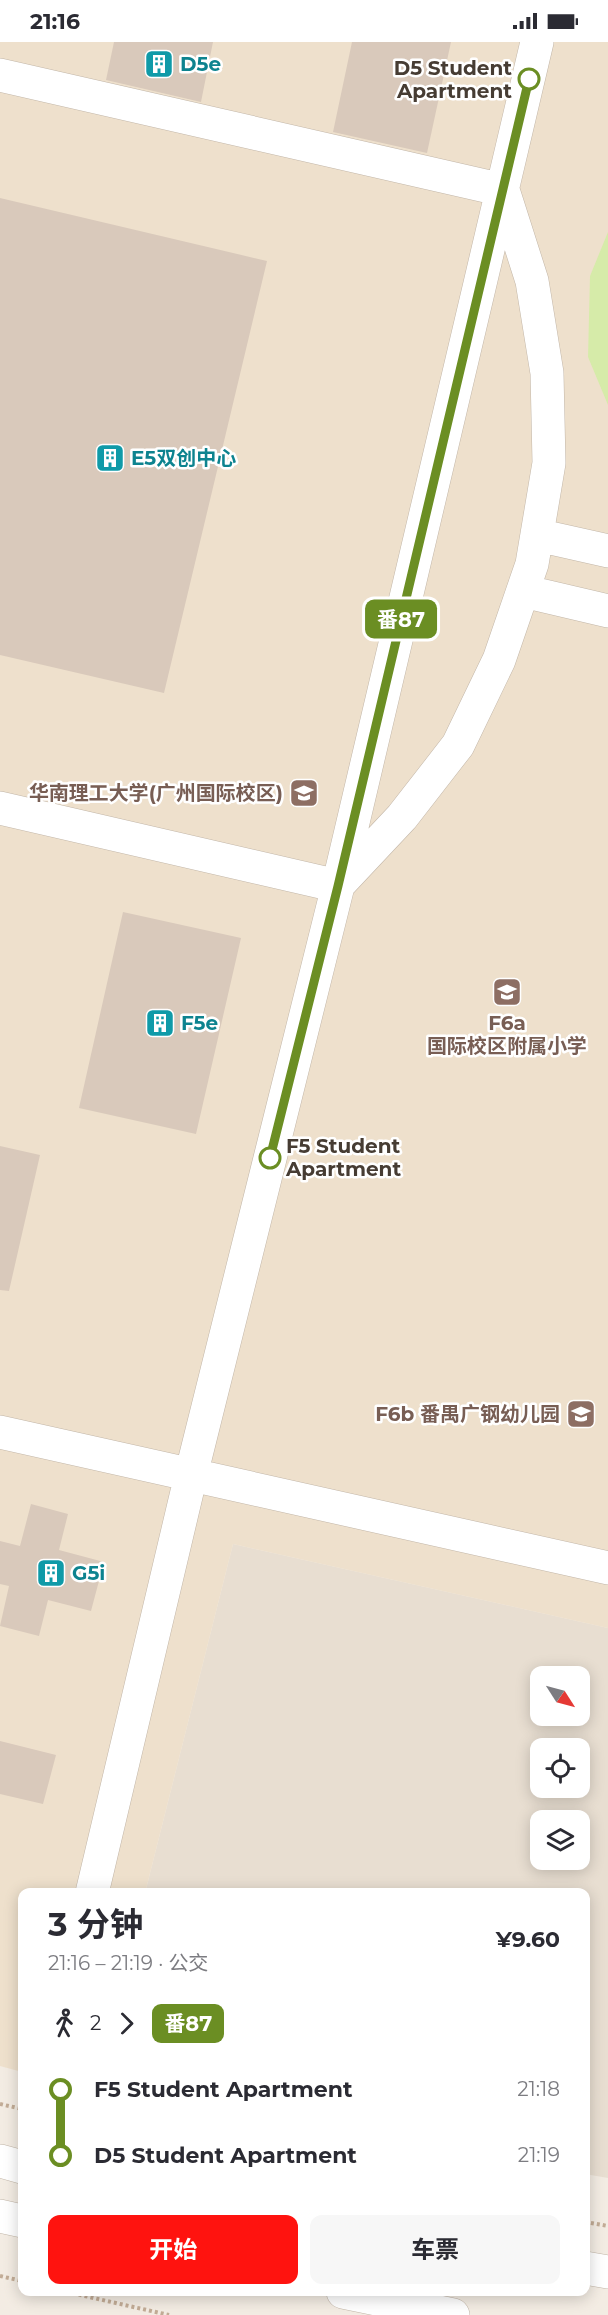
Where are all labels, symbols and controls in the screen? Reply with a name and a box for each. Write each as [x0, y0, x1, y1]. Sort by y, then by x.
text: 21:16 [30, 8, 80, 35]
building icon: D5e [143, 48, 175, 80]
place label: D5e [180, 52, 221, 76]
place label: D5 Student Apartment [394, 56, 512, 103]
marker: D5 Student Apartment [518, 68, 540, 90]
building icon: E5双创中心 [94, 442, 126, 474]
place label: E5双创中心 [131, 446, 236, 470]
line badge: 番87 [366, 600, 436, 638]
text: 番87 [377, 607, 425, 632]
school or university icon: 华南理工大学(广州国际校区) [288, 777, 320, 809]
place label: 华南理工大学(广州国际校区) [29, 781, 283, 805]
school or university icon: F6a 国际校区附属小学 [491, 976, 523, 1008]
building icon: F5e [144, 1007, 176, 1039]
place label: F5e [181, 1011, 218, 1035]
place label: F6a 国际校区附属小学 [427, 1011, 587, 1058]
place label: F5 Student Apartment [285, 1134, 401, 1181]
marker: F5 Student Apartment [259, 1147, 281, 1169]
school or university icon: F6b 番禺广钢幼儿园 [565, 1398, 597, 1430]
place label: F6b 番禺广钢幼儿园 [375, 1402, 560, 1426]
building icon: G5i [35, 1557, 67, 1589]
place label: G5i [72, 1561, 105, 1585]
north arrow [530, 1666, 590, 1726]
map controls [530, 1666, 590, 1870]
button: locate [530, 1738, 590, 1798]
button: layers [530, 1810, 590, 1870]
text: 3 分钟 [48, 1904, 143, 1944]
text: ¥9.60 [496, 1926, 560, 1953]
text: 21:16 – 21:19 · 公交 [48, 1951, 208, 1975]
icon: walk [48, 2007, 81, 2040]
icon: forward [110, 2007, 143, 2040]
text: 2 [90, 2011, 101, 2035]
text: 番87 [164, 2011, 212, 2036]
text: F5 Student Apartment [94, 2076, 353, 2103]
text: 21:18 [517, 2077, 560, 2101]
text: D5 Student Apartment [94, 2142, 357, 2169]
text: 21:19 [518, 2143, 560, 2167]
button: 开始 [48, 2215, 298, 2284]
button: 车票 [310, 2215, 560, 2284]

